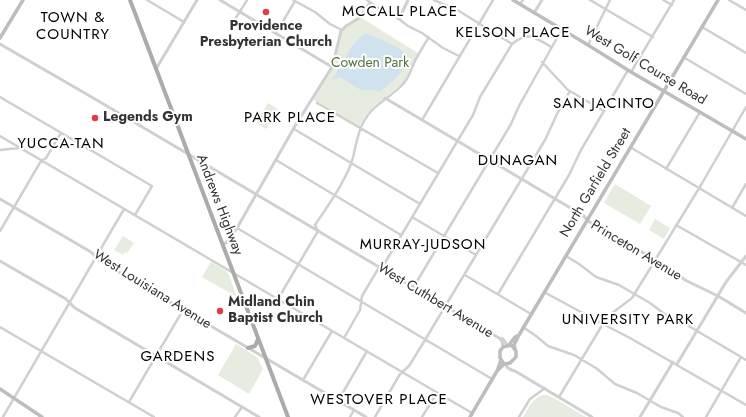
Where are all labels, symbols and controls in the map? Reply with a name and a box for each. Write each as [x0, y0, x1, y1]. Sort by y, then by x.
district label: MCCALL PLACE [342, 3, 458, 21]
marker: Providence Presbyterian Church [261, 7, 271, 17]
district label: TOWN & COUNTRY [36, 9, 110, 44]
place label: Providence Presbyterian Church [200, 19, 332, 52]
street label: West Golf Course Road [581, 23, 709, 109]
district label: KELSON PLACE [455, 24, 571, 42]
park label: Cowden Park [331, 56, 409, 72]
district label: SAN JACINTO [553, 95, 655, 113]
district label: PARK PLACE [244, 109, 336, 127]
place label: Legends Gym [103, 110, 193, 126]
marker: Legends Gym [90, 113, 100, 123]
street label: North Garfield Street [557, 125, 635, 241]
district label: YUCCA-TAN [17, 135, 105, 153]
street label: Andrews Highway [192, 152, 246, 258]
district label: DUNAGAN [478, 152, 558, 170]
street label: Princeton Avenue [587, 217, 685, 285]
district label: MURRAY-JUDSON [360, 236, 486, 254]
street label: West Louisiana Avenue [90, 247, 214, 333]
street label: West Cuthbert Avenue [374, 260, 496, 342]
place label: Midland Chin Baptist Church [228, 295, 323, 328]
marker: Midland Chin Baptist Church [215, 306, 225, 316]
district label: UNIVERSITY PARK [562, 311, 694, 329]
district label: GARDENS [141, 348, 215, 366]
district label: WESTOVER PLACE [310, 391, 448, 409]

